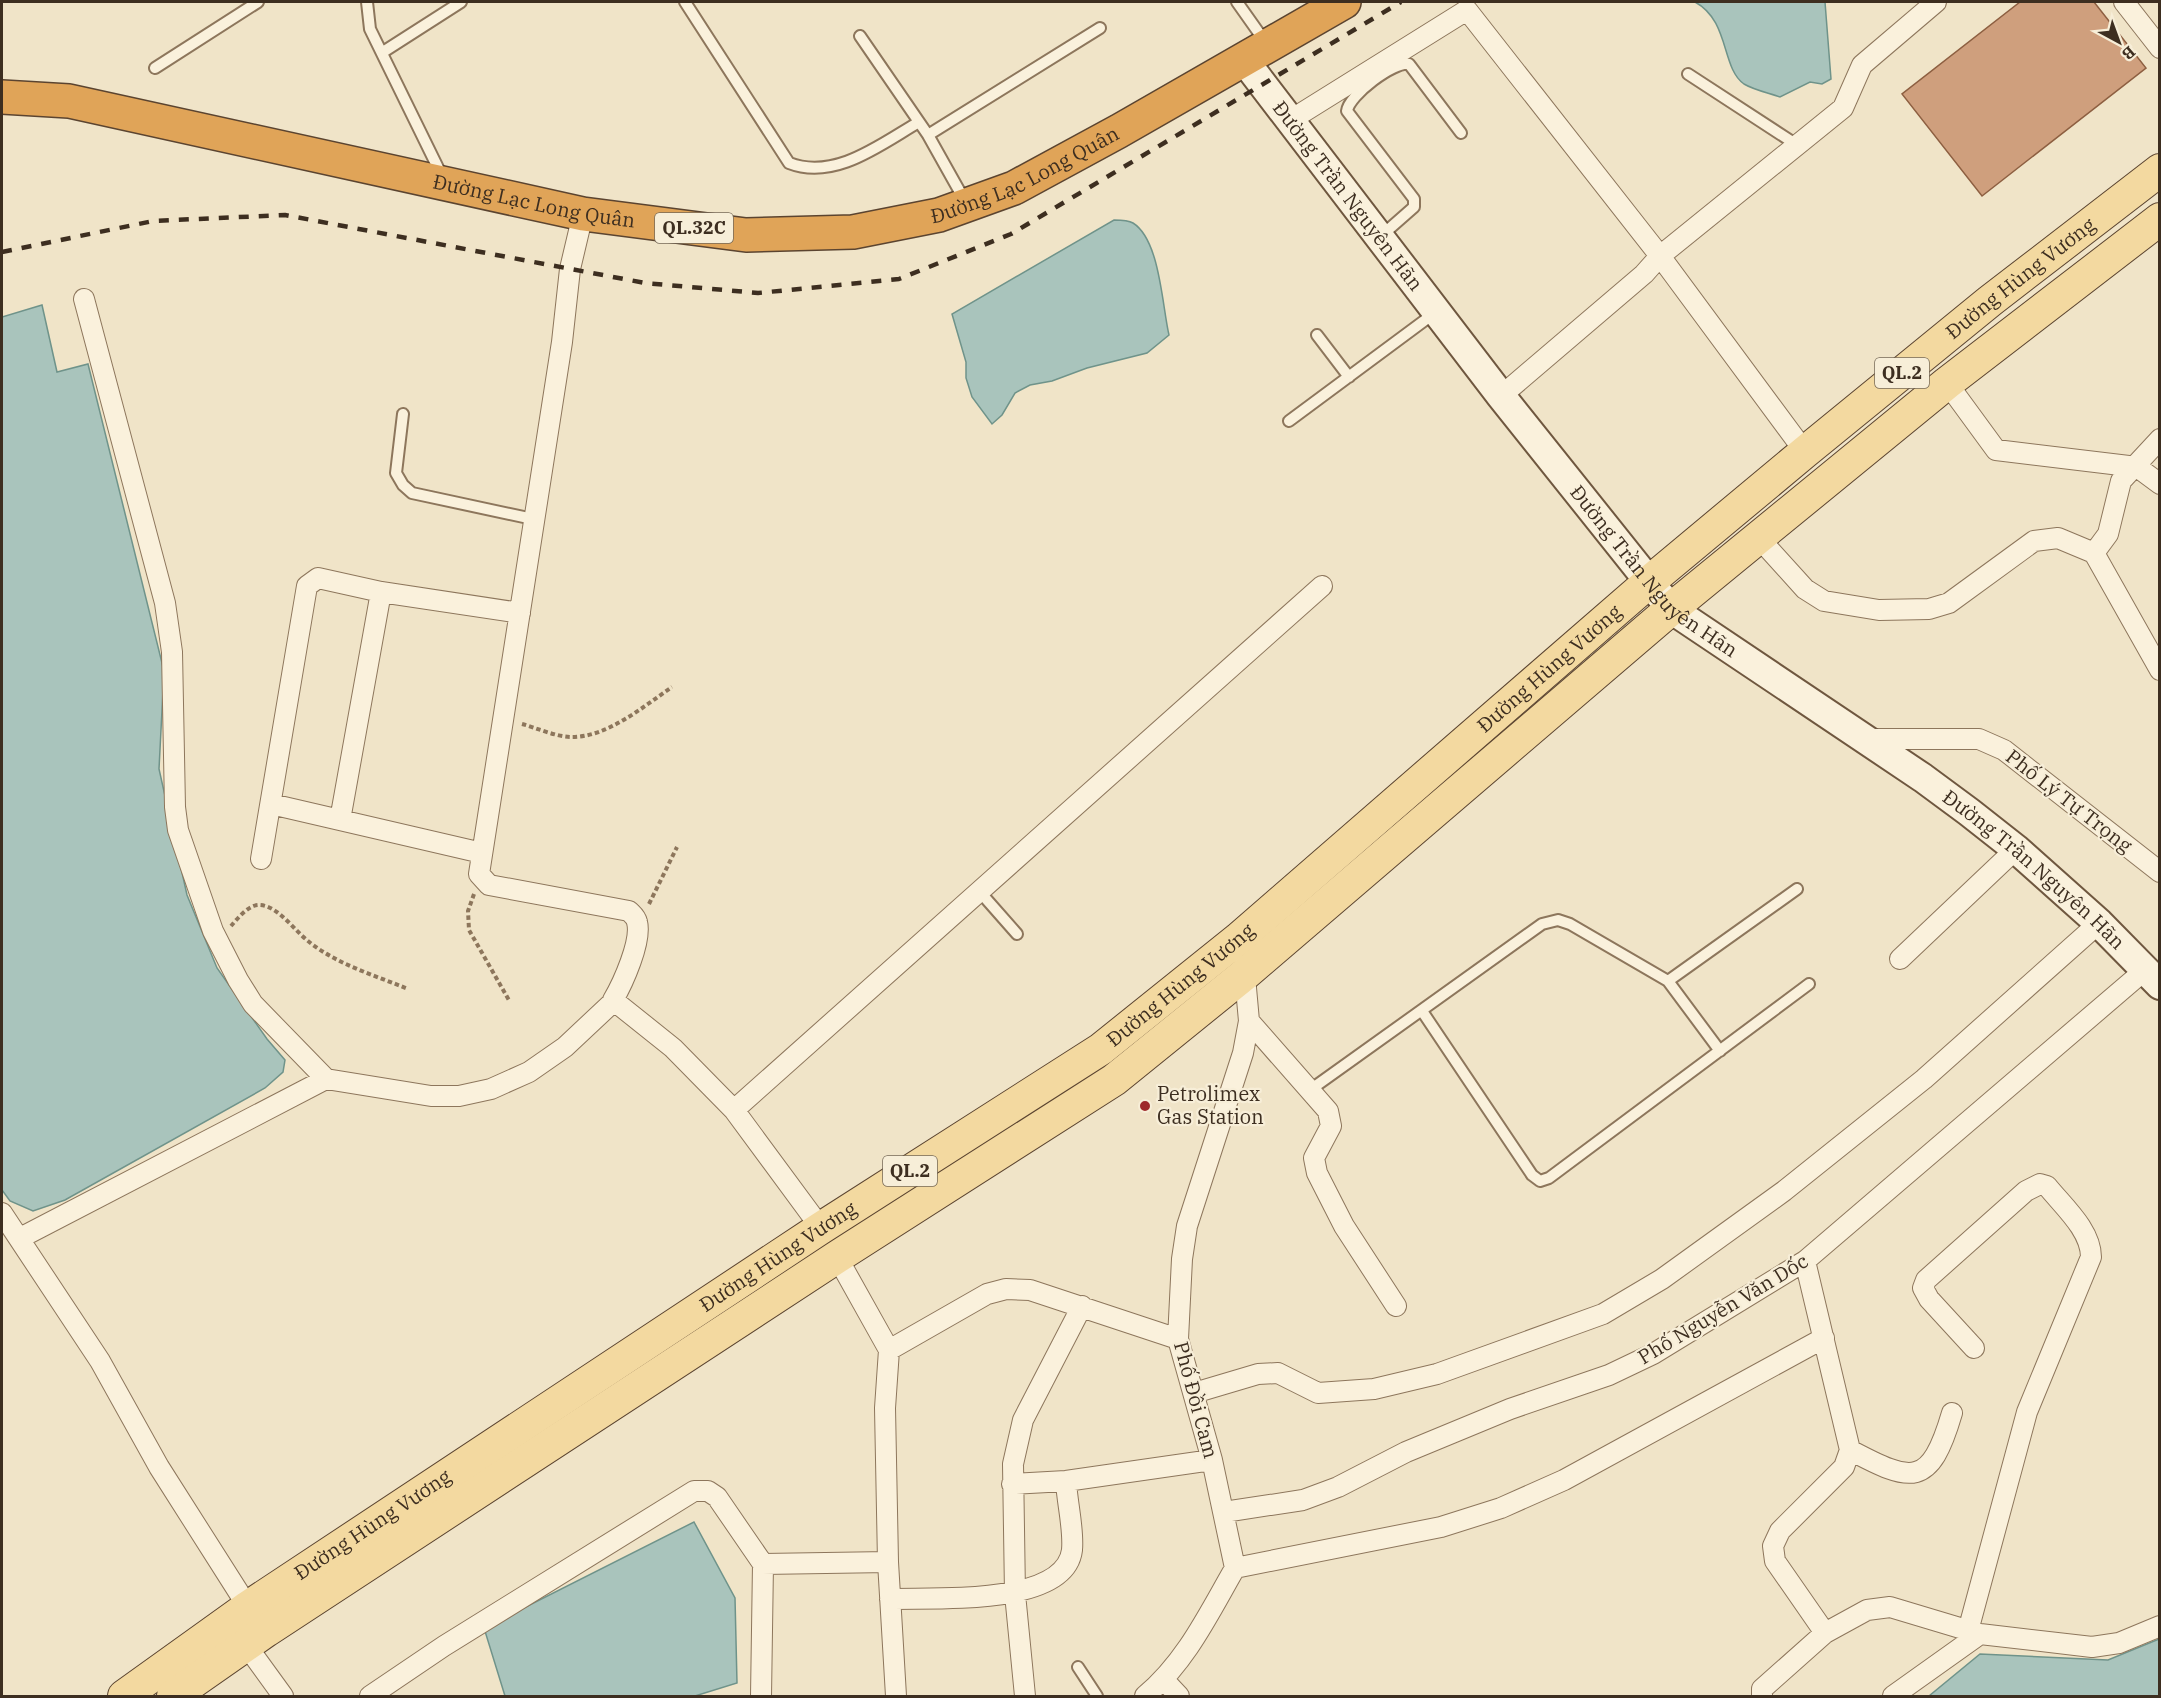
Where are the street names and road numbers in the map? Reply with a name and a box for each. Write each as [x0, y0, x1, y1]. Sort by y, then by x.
street label: Đường Trần Nguyên Hãn [1267, 95, 1430, 296]
street label: Đường Lạc Long Quân [928, 119, 1124, 229]
street label: Đường Lạc Long Quân [430, 167, 637, 234]
street label: Đường Hùng Vương [1940, 211, 2101, 345]
road number: QL.32C [655, 213, 733, 243]
road number: QL.2 [1875, 358, 1929, 388]
street label: Đường Trần Nguyên Hãn [1564, 479, 1744, 663]
street label: Đường Hùng Vương [1471, 598, 1627, 738]
street label: Phố Lý Tự Trọng [2000, 743, 2138, 859]
street label: Đường Trần Nguyên Hãn [1938, 783, 2132, 955]
street label: Đường Hùng Vương [1101, 917, 1260, 1052]
road number: QL.2 [883, 1156, 937, 1186]
street label: Đường Hùng Vương [694, 1195, 862, 1318]
street label: Phố Nguyễn Văn Dốc [1633, 1247, 1813, 1370]
street label: Phố Đồi Cam [1168, 1338, 1225, 1461]
street label: Đường Hùng Vương [289, 1462, 456, 1586]

